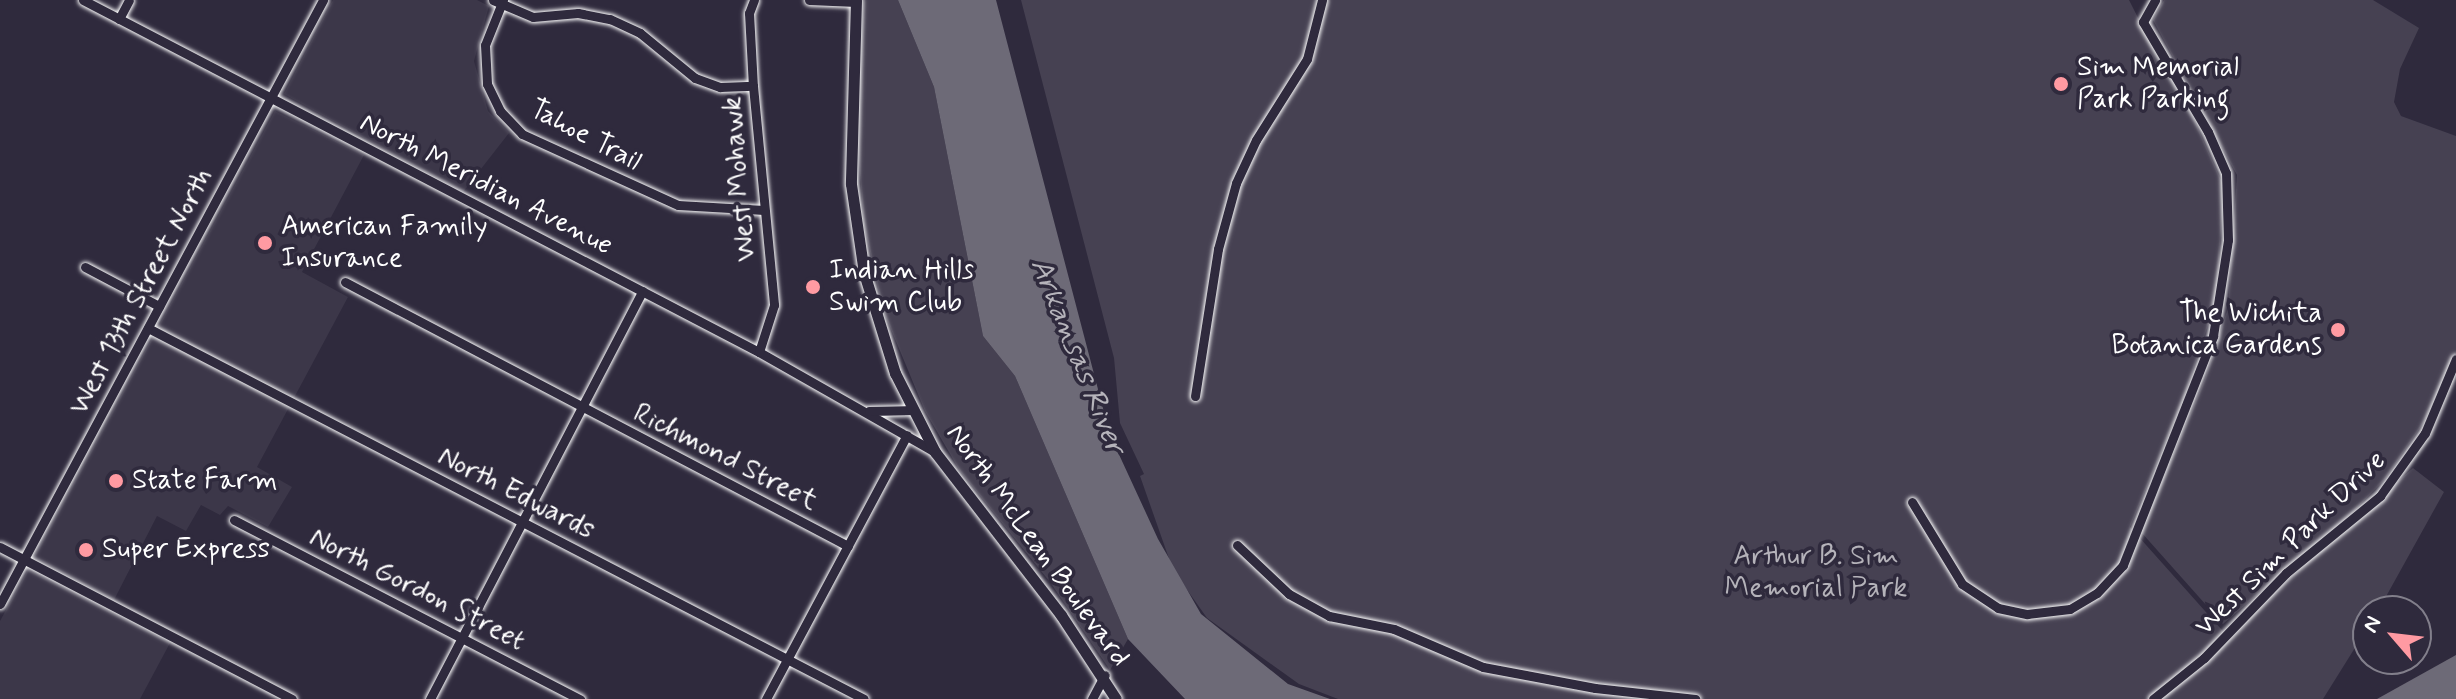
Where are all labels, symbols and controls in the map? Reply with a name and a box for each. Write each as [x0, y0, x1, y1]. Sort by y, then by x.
place label: Sim Memorial Park Parking [2077, 51, 2252, 117]
marker: Sim Memorial Park Parking [2052, 75, 2070, 93]
street label: Tahoe Trail [523, 92, 647, 180]
street label: West Mohawk [716, 95, 764, 263]
street label: North Meridian Avenue [356, 108, 616, 262]
street label: West 13th Street North [63, 164, 221, 420]
place label: American Family Insurance [281, 210, 480, 276]
marker: American Family Insurance [256, 234, 274, 252]
place label: Indian Hills Swim Club [829, 254, 974, 320]
water label: Arkansas River [1022, 254, 1132, 458]
marker: Indian Hills Swim Club [804, 278, 822, 296]
place label: The Wichita Botanica Gardens [2112, 297, 2322, 363]
marker: The Wichita Botanica Gardens [2329, 321, 2347, 339]
street label: Richmond Street [627, 397, 823, 519]
street label: North McLean Boulevard [939, 420, 1135, 672]
street label: North Edwards [432, 440, 600, 548]
street label: West Sim Park Drive [2191, 447, 2391, 641]
place label: State Farm [132, 464, 274, 498]
marker: State Farm [107, 472, 125, 490]
street label: North Gordon Street [302, 520, 532, 660]
place label: Super Express [102, 533, 271, 567]
park label: Arthur B. Sim Memorial Park [1725, 540, 1907, 606]
marker: Super Express [77, 541, 95, 559]
north arrow [2352, 595, 2432, 675]
text: N [2357, 612, 2388, 638]

